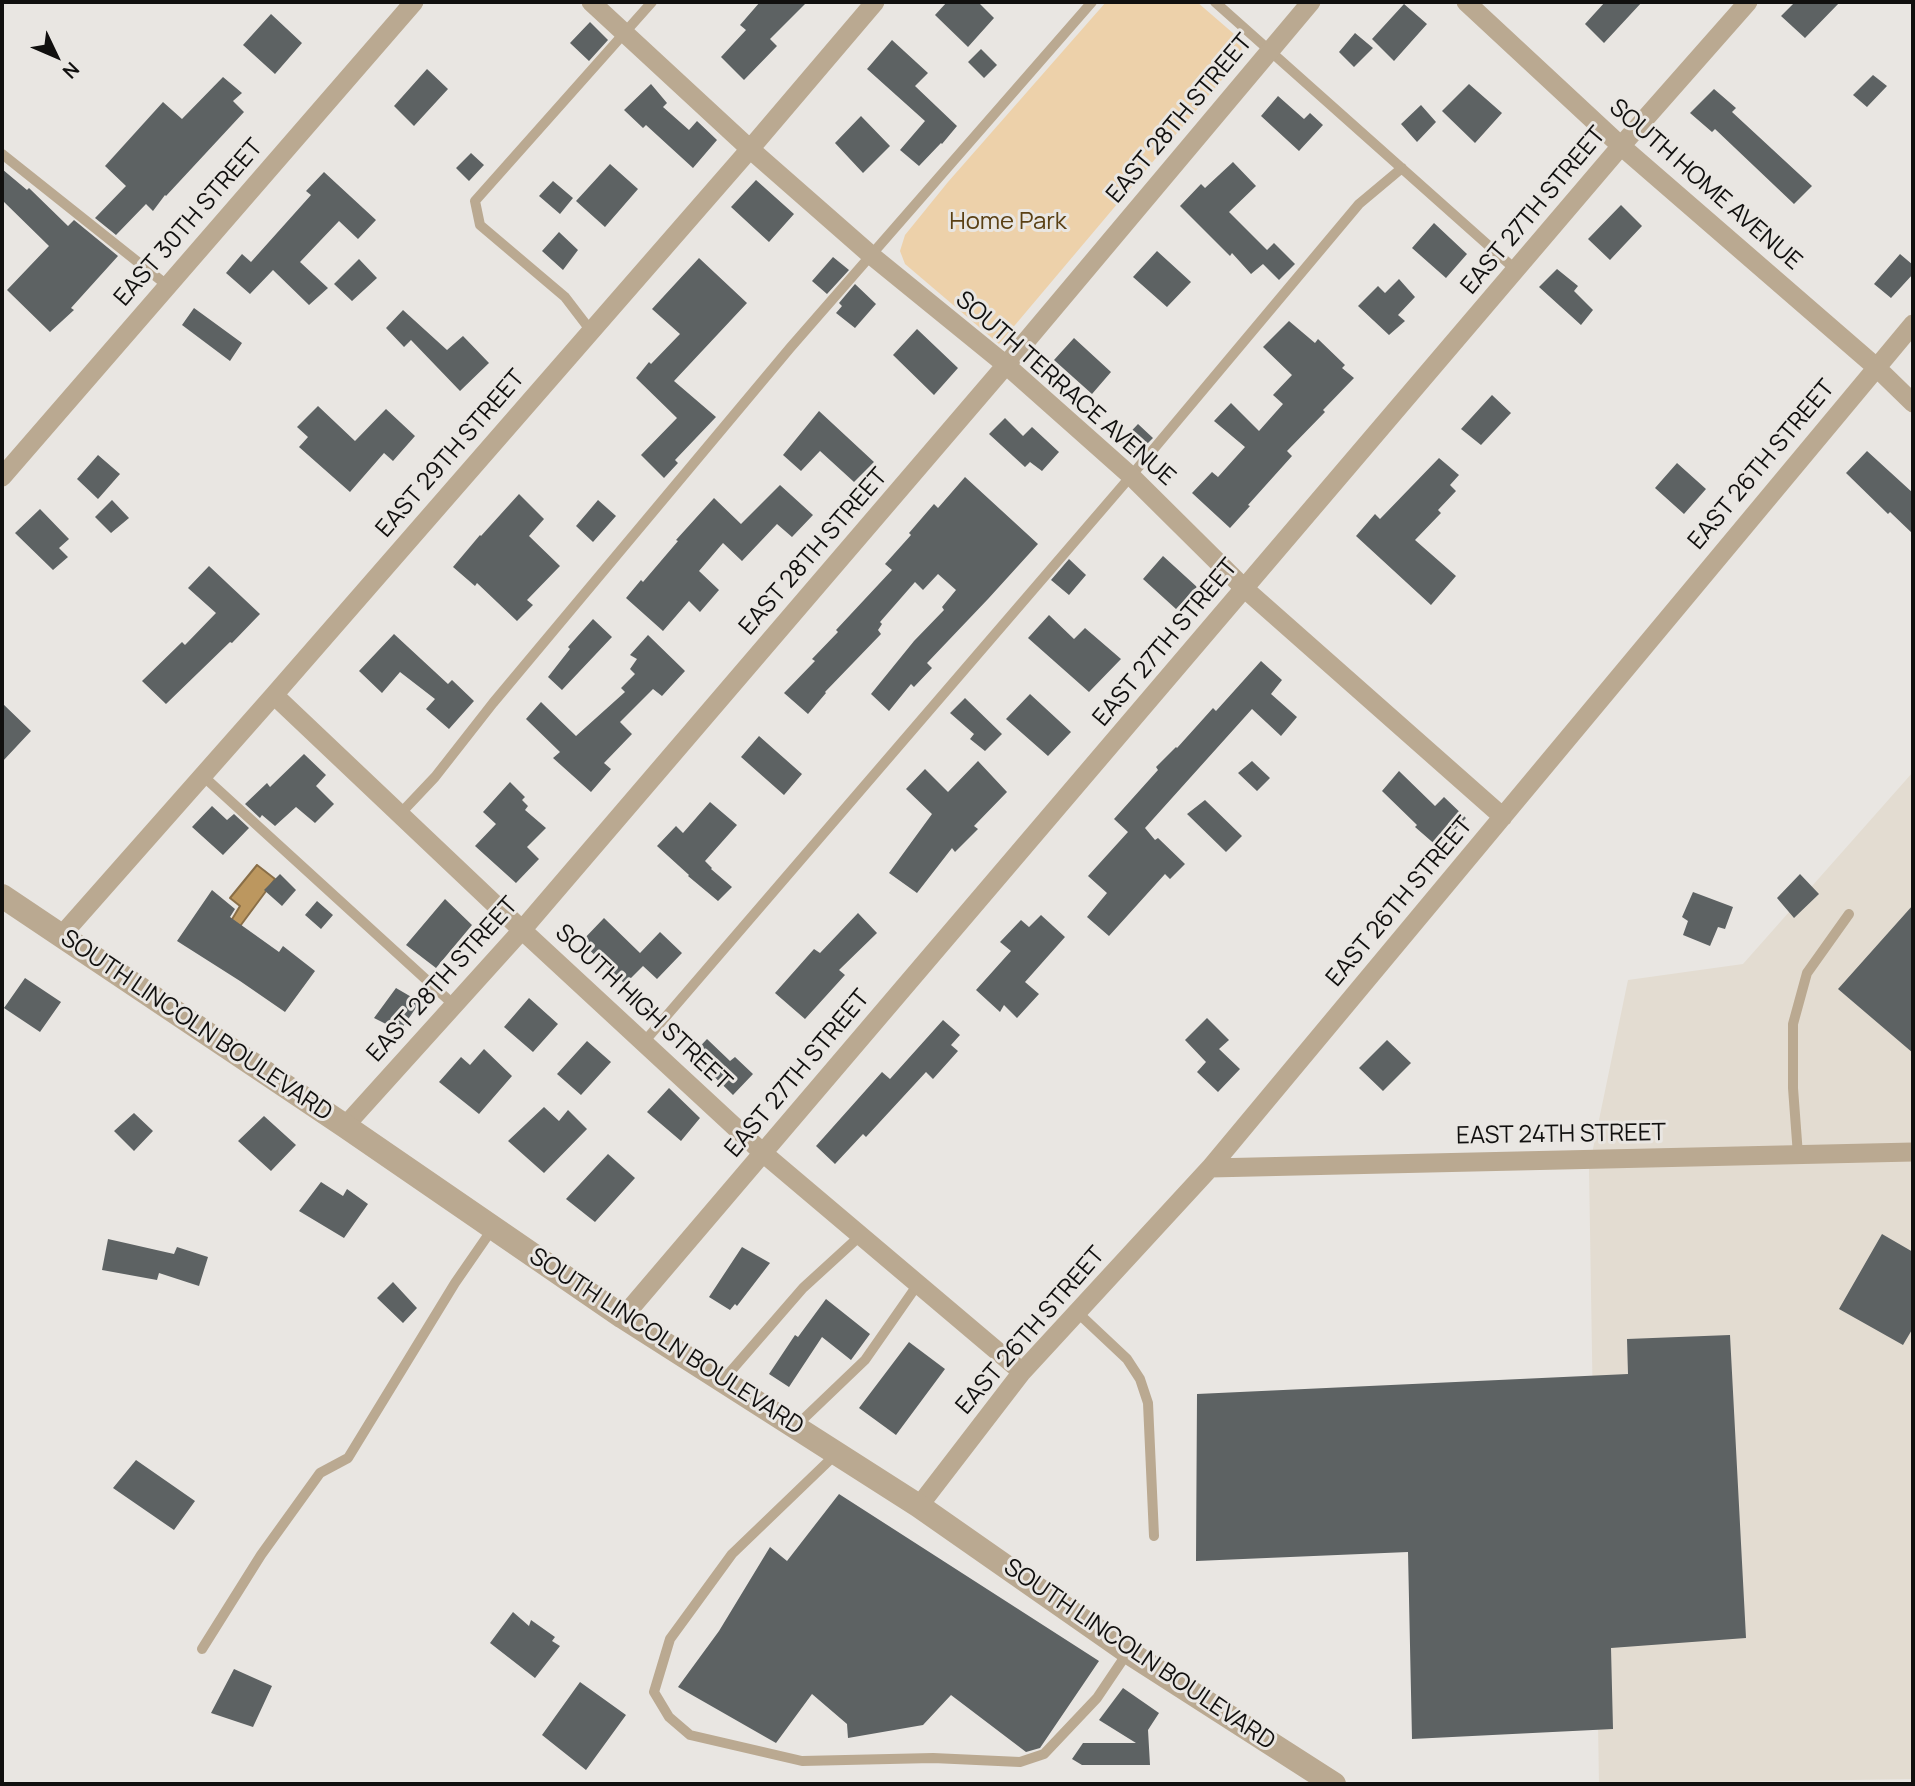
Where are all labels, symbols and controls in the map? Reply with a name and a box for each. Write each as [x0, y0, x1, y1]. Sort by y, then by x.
north arrow [21, 21, 91, 91]
street label: EAST 28TH STREET [1101, 29, 1259, 209]
text: N [57, 57, 85, 85]
street label: SOUTH HOME AVENUE [1603, 94, 1807, 276]
street label: EAST 27TH STREET [1456, 121, 1612, 301]
street label: EAST 30TH STREET [109, 134, 269, 312]
park label: Home Park [949, 208, 1067, 236]
street label: SOUTH TERRACE AVENUE [949, 286, 1181, 492]
street label: EAST 29TH STREET [370, 364, 532, 544]
street label: EAST 26TH STREET [1683, 374, 1841, 556]
street label: EAST 28TH STREET [734, 463, 894, 641]
street label: EAST 27TH STREET [1088, 553, 1244, 733]
street label: EAST 26TH STREET [1321, 811, 1479, 993]
street label: EAST 28TH STREET [362, 892, 524, 1068]
street label: SOUTH HIGH STREET [549, 919, 737, 1097]
street label: SOUTH LINCOLN BOULEVARD [55, 924, 337, 1128]
street label: EAST 27TH STREET [720, 984, 876, 1164]
street label: EAST 24TH STREET [1456, 1119, 1666, 1151]
street label: EAST 26TH STREET [950, 1241, 1112, 1421]
street label: SOUTH LINCOLN BOULEVARD [524, 1243, 808, 1441]
street label: SOUTH LINCOLN BOULEVARD [998, 1553, 1280, 1757]

